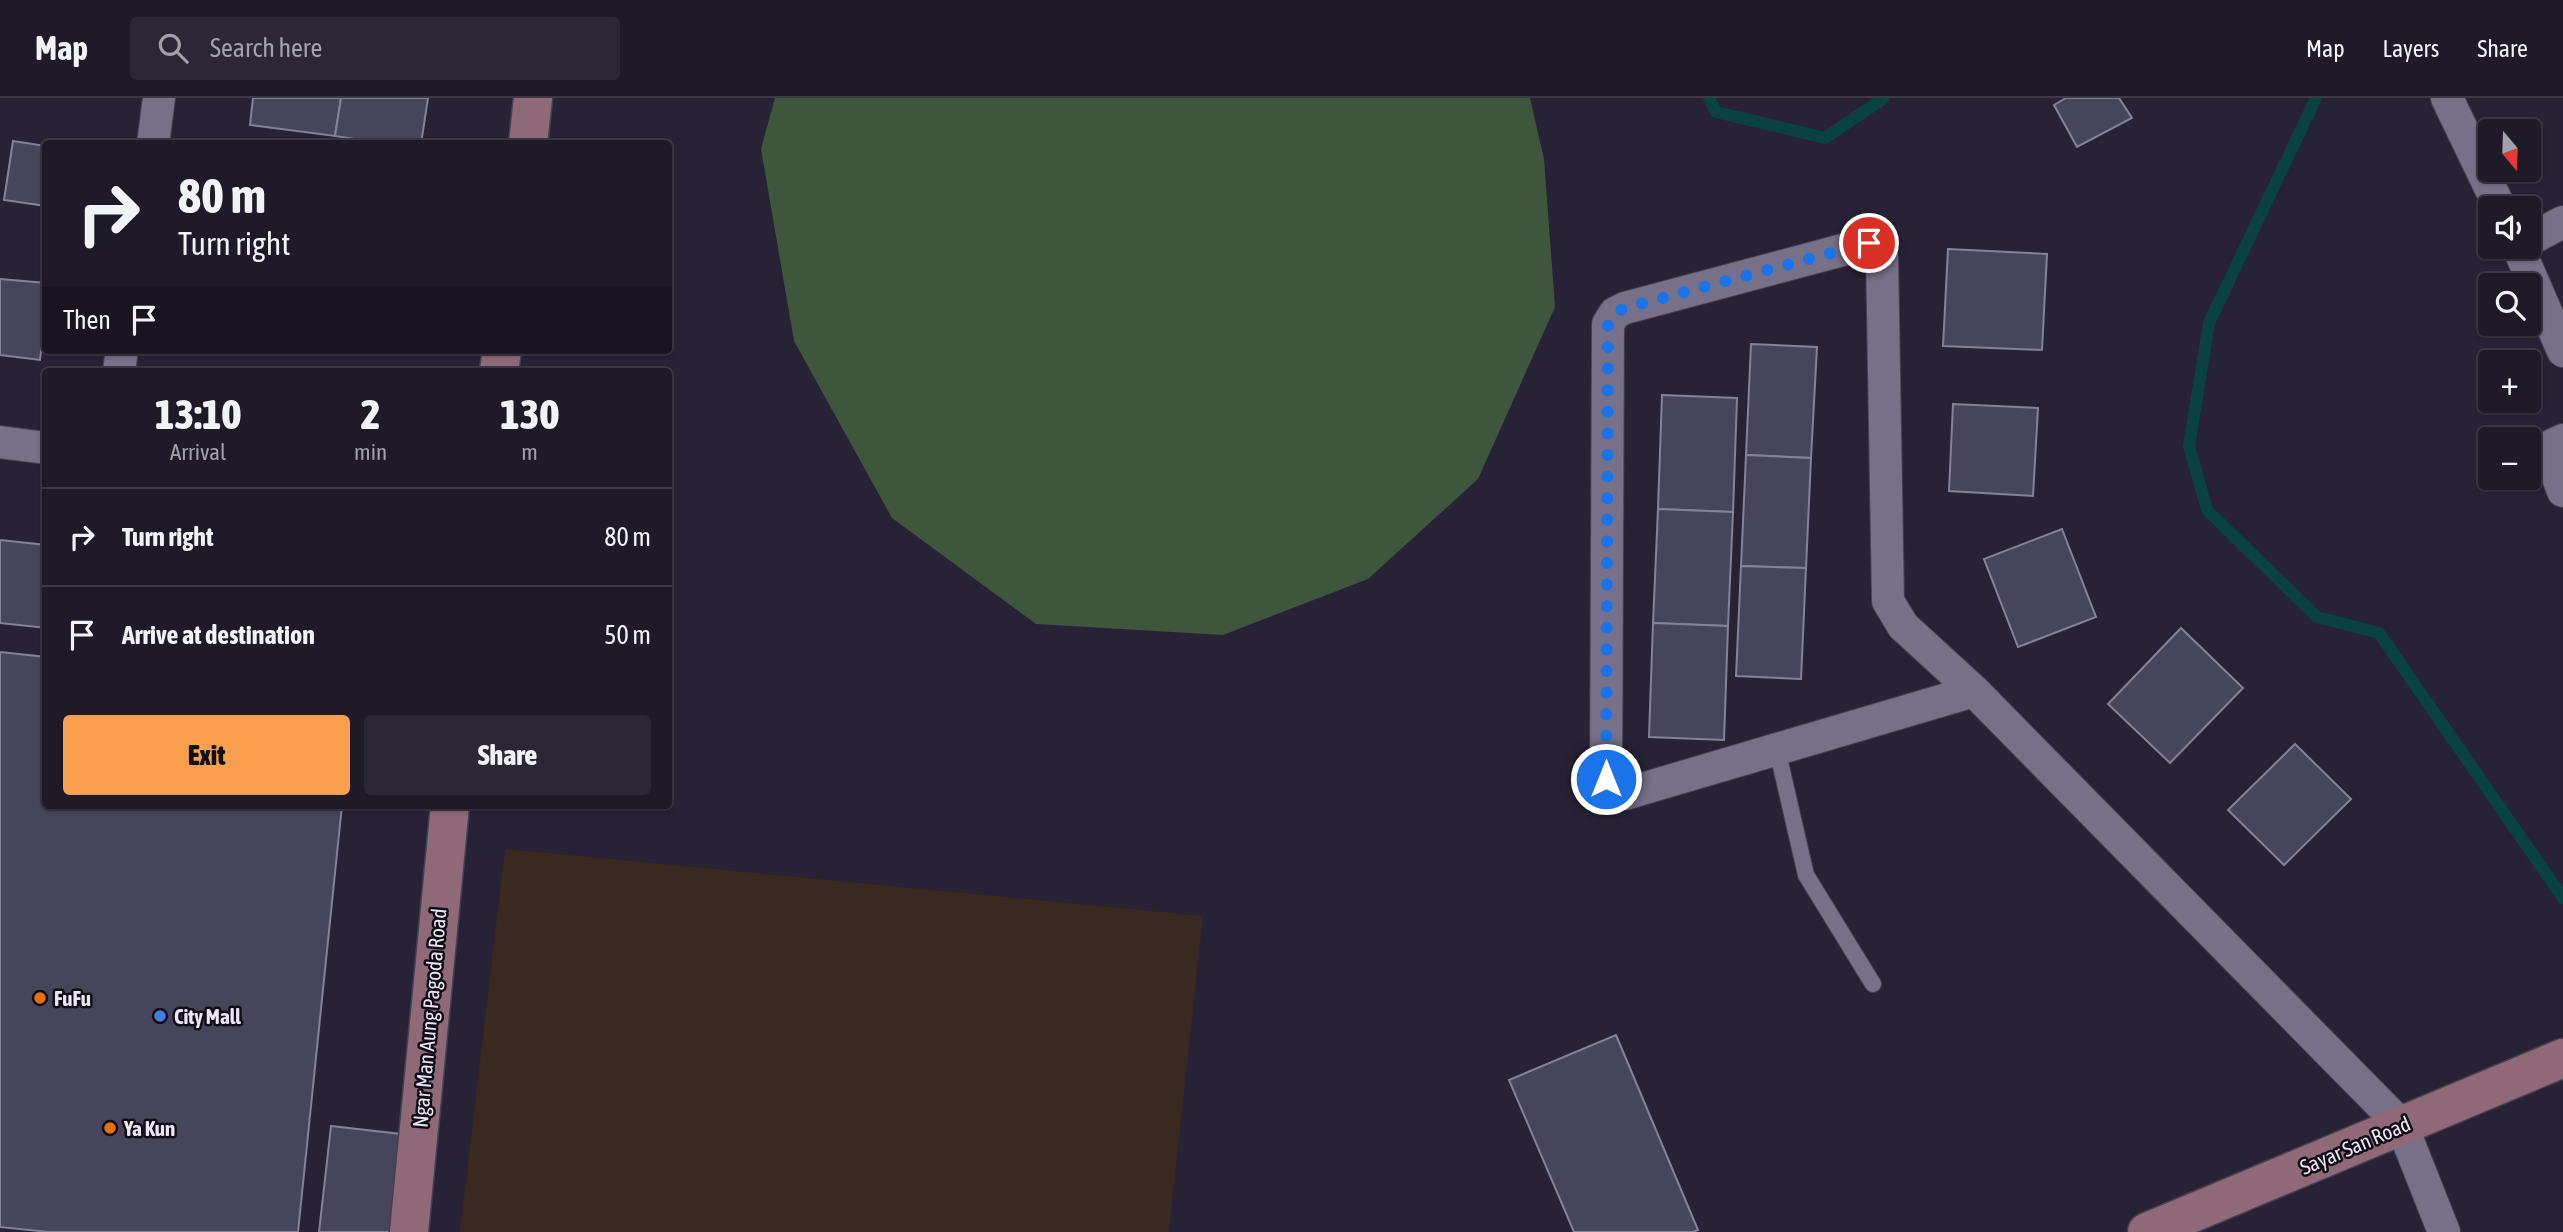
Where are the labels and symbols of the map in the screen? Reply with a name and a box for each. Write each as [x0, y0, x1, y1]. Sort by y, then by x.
north arrow [2478, 119, 2541, 182]
pin [1839, 213, 1899, 273]
position arrow [1569, 742, 1643, 816]
street label: Ngar Man Aung Pagoda Road [407, 907, 451, 1129]
place label: FuFu [54, 986, 91, 1010]
marker: FuFu [32, 990, 48, 1006]
place label: City Mall [174, 1004, 241, 1028]
marker: City Mall [152, 1008, 168, 1024]
street label: Sayar San Road [2296, 1111, 2414, 1179]
place label: Ya Kun [123, 1116, 175, 1140]
marker: Ya Kun [102, 1120, 118, 1136]

